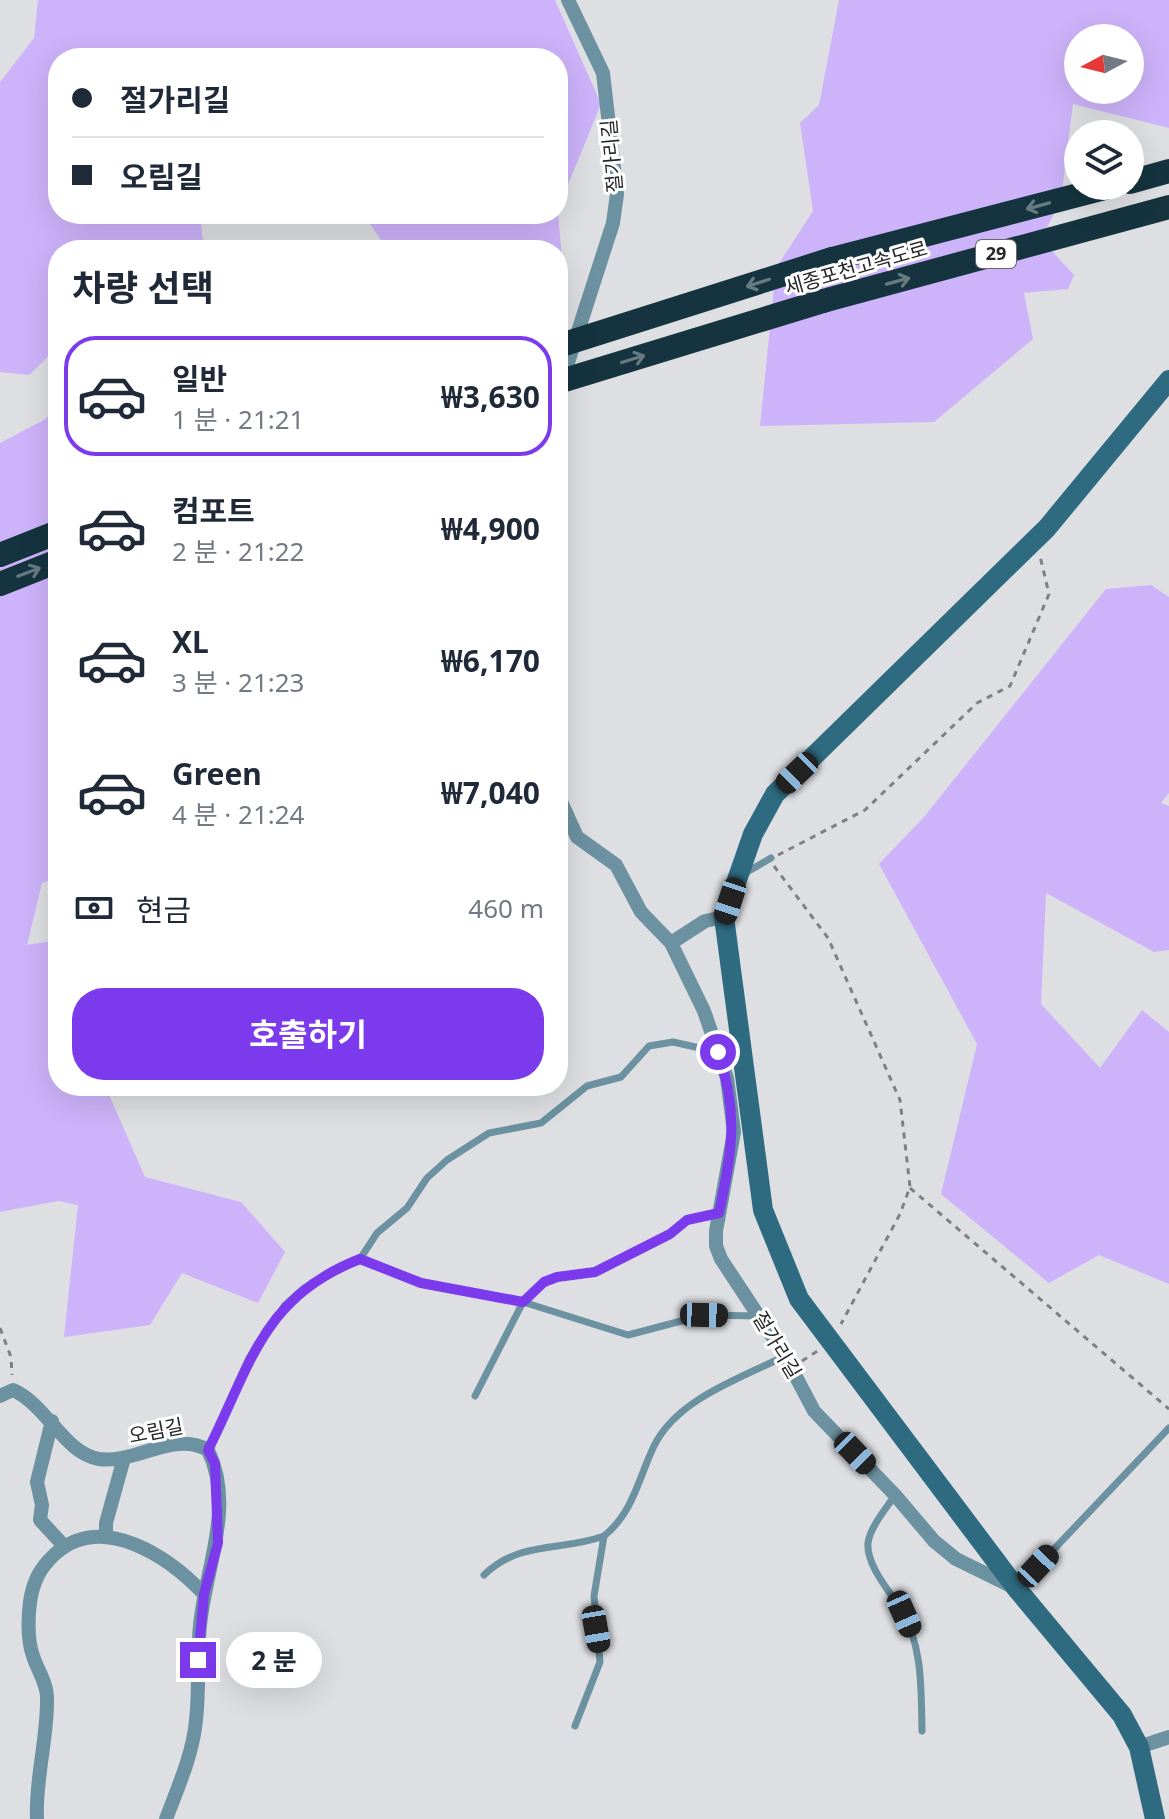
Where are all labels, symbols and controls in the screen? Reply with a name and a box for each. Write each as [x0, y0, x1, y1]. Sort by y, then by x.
north arrow [1064, 24, 1144, 104]
map controls [1064, 24, 1144, 200]
text: 절가리길 [120, 79, 230, 120]
street label: 절가리길 [595, 118, 628, 194]
button: layers [1064, 120, 1144, 200]
text: 오림길 [120, 156, 203, 197]
one-way arrow [1025, 199, 1051, 214]
street label: 세종포천고속도로 [781, 234, 930, 301]
road number: 29 [976, 240, 1016, 268]
text: 차량 선택 [72, 263, 214, 312]
one-way arrow [885, 272, 911, 287]
one-way arrow [745, 276, 771, 291]
one-way arrow [619, 351, 645, 366]
text: 일반 [172, 358, 227, 399]
icon: car [76, 360, 148, 432]
text: ₩3,630 [441, 376, 540, 417]
text: 1 분 · 21:21 [172, 401, 305, 437]
text: 컴포트 [172, 490, 255, 531]
icon: car [76, 492, 148, 564]
text: ₩4,900 [441, 508, 540, 549]
text: 2 분 · 21:22 [172, 533, 305, 569]
one-way arrow [16, 564, 41, 578]
text: XL [172, 621, 209, 662]
icon: car [76, 624, 148, 696]
text: ₩6,170 [441, 640, 540, 681]
text: 3 분 · 21:23 [172, 664, 305, 700]
car [771, 748, 823, 798]
text: Green [172, 753, 262, 794]
icon: car [76, 756, 148, 828]
text: ₩7,040 [441, 772, 540, 813]
text: 4 분 · 21:24 [172, 796, 305, 832]
car [711, 874, 749, 928]
icon: cash [72, 886, 116, 930]
text: 현금 [136, 889, 191, 930]
text: 460 m [468, 890, 544, 926]
button: 호출하기 [72, 988, 544, 1080]
route start [700, 1034, 736, 1070]
car [680, 1303, 728, 1327]
street label: 절가리길 [747, 1306, 808, 1383]
street label: 오림길 [126, 1412, 186, 1449]
car [830, 1427, 880, 1479]
car [1013, 1540, 1063, 1592]
car [883, 1587, 925, 1641]
car [580, 1603, 612, 1655]
callout: 2 분 [226, 1632, 322, 1688]
route end [180, 1642, 216, 1678]
text: 2 분 [251, 1642, 297, 1678]

